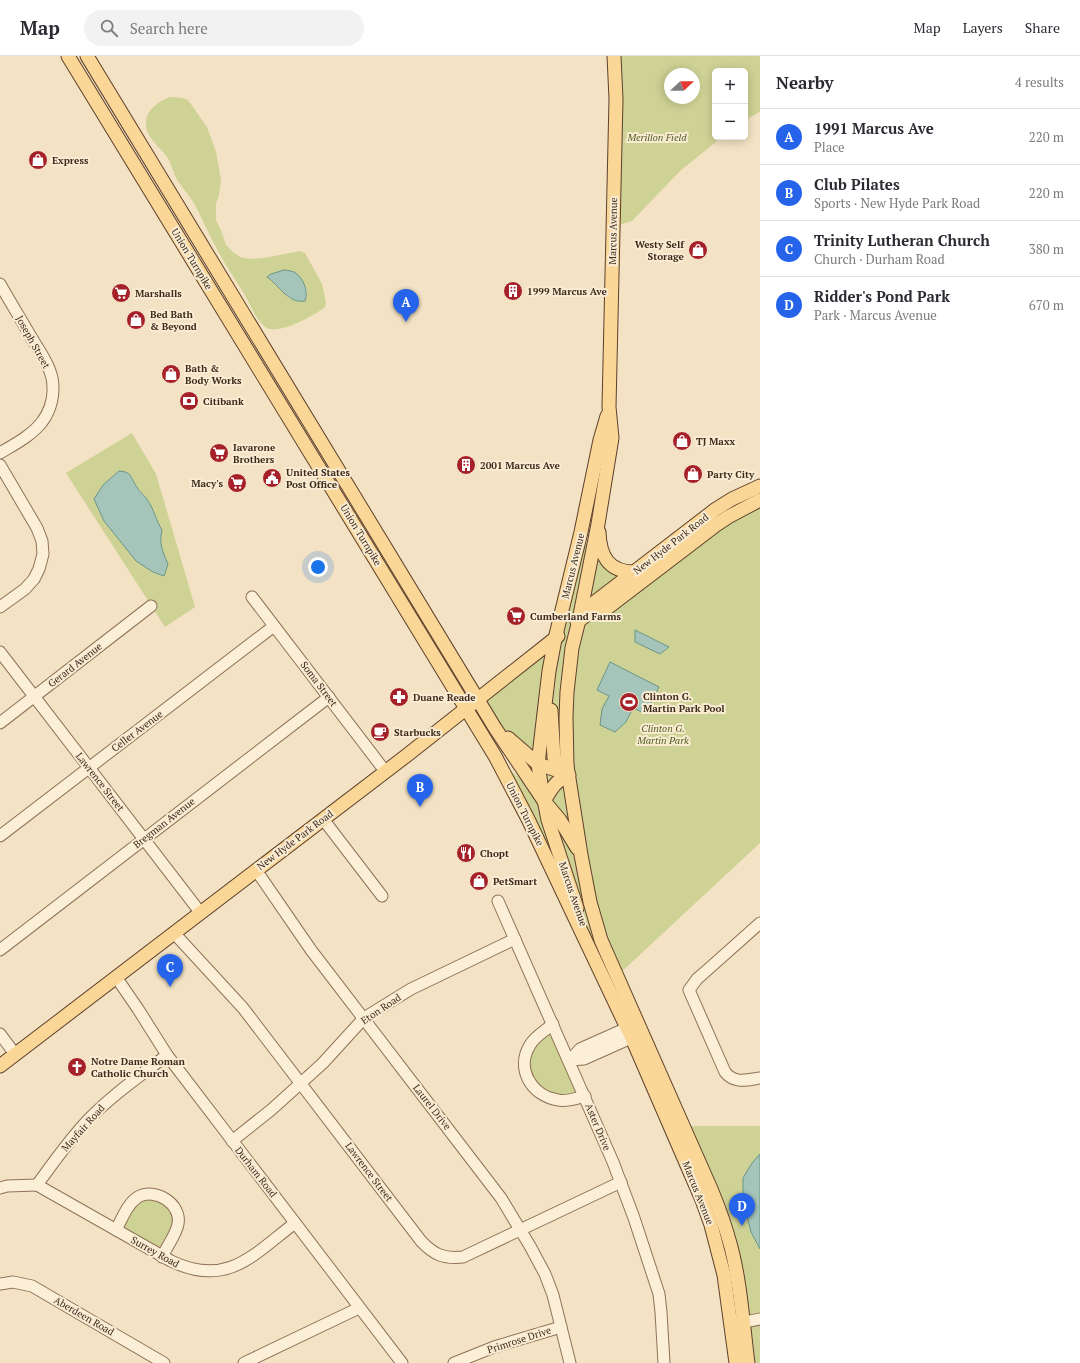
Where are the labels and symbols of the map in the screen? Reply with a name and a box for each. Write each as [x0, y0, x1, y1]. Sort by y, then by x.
north arrow [664, 68, 700, 104]
park label: Merillon Field [626, 131, 687, 144]
shop icon: Express [27, 149, 49, 171]
place label: Express [52, 154, 89, 167]
street label: Marcus Avenue [606, 197, 620, 265]
street label: Union Turnpike [168, 226, 216, 292]
place label: Westy Self Storage [635, 238, 685, 263]
shop icon: Westy Self Storage [687, 239, 709, 261]
building icon: 1999 Marcus Ave [502, 280, 524, 302]
supermarket icon: Marshalls [110, 282, 132, 304]
place label: 1999 Marcus Ave [527, 285, 607, 298]
place label: Marshalls [135, 287, 182, 300]
pin: A [393, 289, 419, 322]
place label: Bed Bath & Beyond [150, 308, 197, 333]
shop icon: Bed Bath & Beyond [125, 309, 147, 331]
street label: Joseph Street [13, 313, 53, 371]
place label: Bath & Body Works [185, 362, 242, 387]
shop icon: Bath & Body Works [160, 363, 182, 385]
bank icon: Citibank [178, 390, 200, 412]
place label: Citibank [203, 395, 244, 408]
shop icon: TJ Maxx [671, 430, 693, 452]
place label: TJ Maxx [696, 435, 735, 448]
place label: Iavarone Brothers [233, 441, 276, 466]
supermarket icon: Iavarone Brothers [208, 442, 230, 464]
building icon: 2001 Marcus Ave [455, 454, 477, 476]
place label: 2001 Marcus Ave [480, 459, 560, 472]
shop icon: Party City [682, 463, 704, 485]
place label: United States Post Office [286, 466, 350, 491]
public building icon: United States Post Office [261, 467, 283, 489]
place label: Party City [707, 468, 755, 481]
supermarket icon: Macy's [226, 472, 248, 494]
place label: Macy's [191, 477, 223, 490]
street label: Union Turnpike [337, 502, 385, 568]
street label: New Hyde Park Road [631, 510, 712, 577]
street label: Marcus Avenue [559, 532, 587, 600]
your location [308, 557, 328, 577]
supermarket icon: Cumberland Farms [505, 605, 527, 627]
place label: Cumberland Farms [530, 610, 621, 623]
street label: Gerard Avenue [45, 640, 105, 690]
street label: Soma Street [298, 659, 341, 710]
pharmacy icon: Duane Reade [388, 686, 410, 708]
place label: Clinton G. Martin Park Pool [643, 690, 725, 715]
place label: Duane Reade [413, 691, 476, 704]
sports icon: Clinton G. Martin Park Pool [618, 691, 640, 713]
street label: Celler Avenue [109, 707, 165, 755]
cafe icon: Starbucks [369, 721, 391, 743]
park label: Clinton G. Martin Park [636, 722, 689, 747]
place label: Starbucks [394, 726, 441, 739]
street label: Lawrence Street [73, 750, 127, 814]
pin: B [407, 774, 433, 807]
street label: Union Turnpike [503, 780, 547, 848]
street label: Bregman Avenue [130, 795, 198, 851]
street label: New Hyde Park Road [254, 807, 336, 873]
restaurant icon: Chopt [455, 842, 477, 864]
place label: Chopt [480, 847, 509, 860]
street label: Marcus Avenue [556, 860, 590, 928]
shop icon: PetSmart [468, 870, 490, 892]
place label: PetSmart [493, 875, 537, 888]
pin: C [157, 954, 183, 987]
street label: Eton Road [358, 991, 404, 1027]
place label: Notre Dame Roman Catholic Church [91, 1055, 186, 1080]
church icon: Notre Dame Roman Catholic Church [66, 1056, 88, 1078]
street label: Laurel Drive [410, 1082, 454, 1132]
street label: Mayfair Road [58, 1101, 108, 1154]
street label: Aster Drive [582, 1101, 614, 1153]
street label: Lawrence Street [342, 1140, 396, 1205]
street label: Durham Road [232, 1144, 280, 1200]
street label: Marcus Avenue [679, 1159, 717, 1227]
pin: D [729, 1193, 755, 1226]
street label: Surrey Road [128, 1233, 182, 1271]
street label: Aberdeen Road [52, 1294, 117, 1339]
street label: Primrose Drive [485, 1324, 553, 1356]

